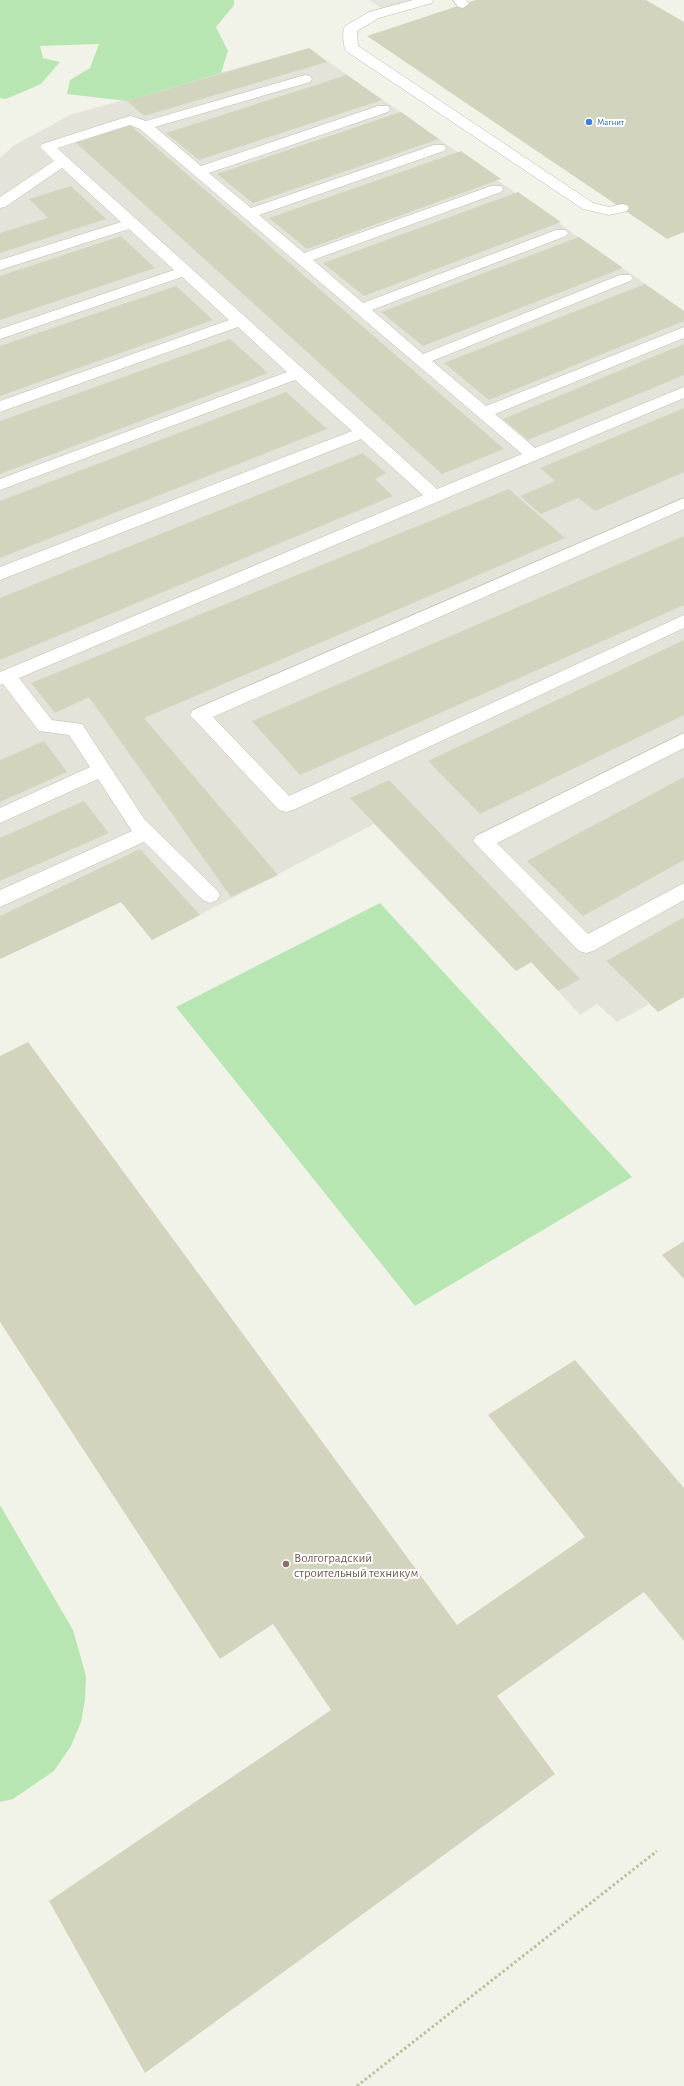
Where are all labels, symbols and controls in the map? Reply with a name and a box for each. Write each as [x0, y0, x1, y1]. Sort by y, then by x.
marker: Магнит [584, 117, 594, 127]
place label: Магнит [597, 118, 625, 127]
place label: Волгоградский строительный техникум [294, 1552, 418, 1580]
marker: Волгоградский строительный техникум [281, 1559, 291, 1569]

